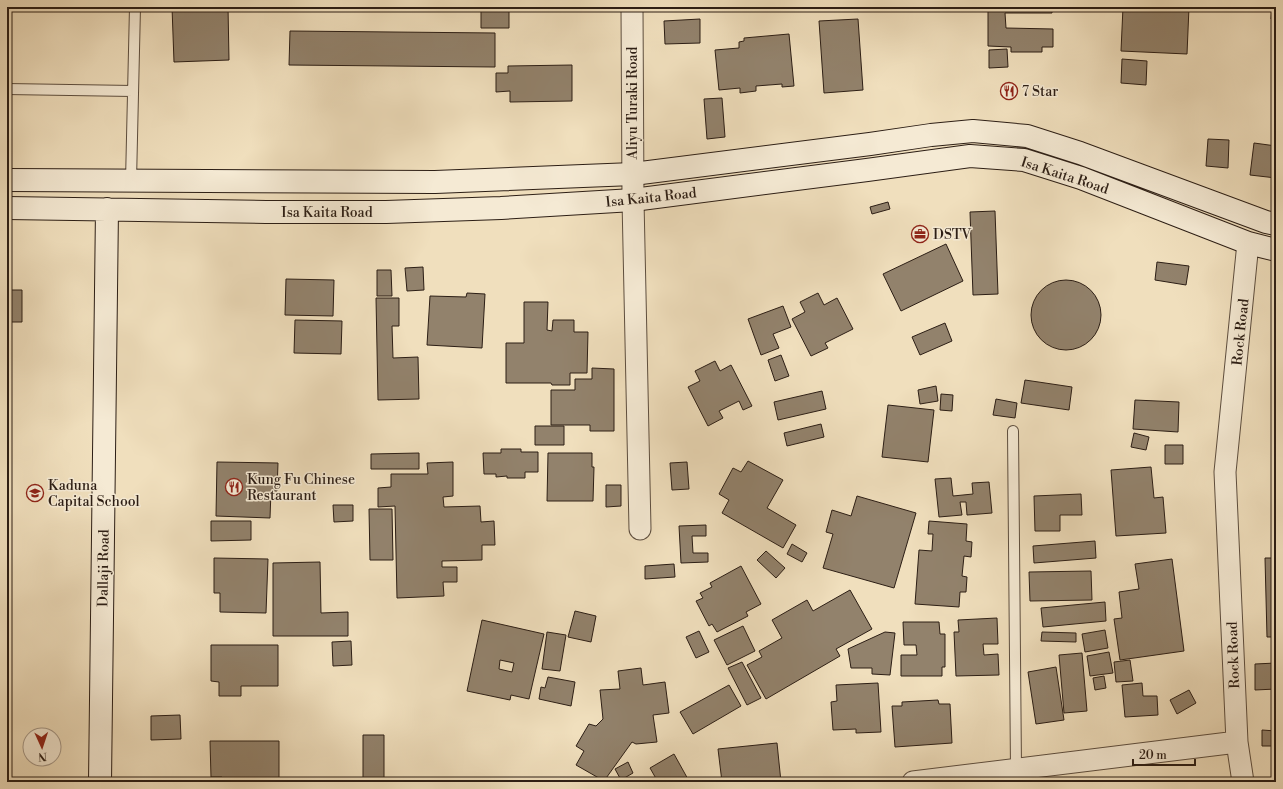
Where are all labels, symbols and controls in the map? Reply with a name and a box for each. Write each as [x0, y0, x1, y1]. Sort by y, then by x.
street label: Aliyu Turaki Road [624, 46, 642, 161]
restaurant icon: 7 Star [999, 81, 1019, 101]
place label: 7 Star [1022, 83, 1058, 101]
street label: Isa Kaita Road [1018, 153, 1111, 199]
street label: Isa Kaita Road [605, 184, 698, 212]
street label: Isa Kaita Road [281, 204, 373, 222]
office icon: DSTV [910, 224, 930, 244]
place label: DSTV [933, 226, 972, 244]
street label: Rock Road [1229, 298, 1253, 366]
place label: Kung Fu Chinese Restaurant [247, 471, 355, 505]
place label: Kaduna Capital School [48, 477, 140, 511]
restaurant icon: Kung Fu Chinese Restaurant [224, 477, 244, 497]
school or university icon: Kaduna Capital School [25, 483, 45, 503]
street label: Dallaji Road [94, 529, 114, 607]
street label: Rock Road [1224, 621, 1244, 689]
north arrow [22, 727, 62, 767]
scale bar [1133, 741, 1195, 767]
text: 20 m [1139, 748, 1167, 763]
text: N [37, 749, 47, 763]

